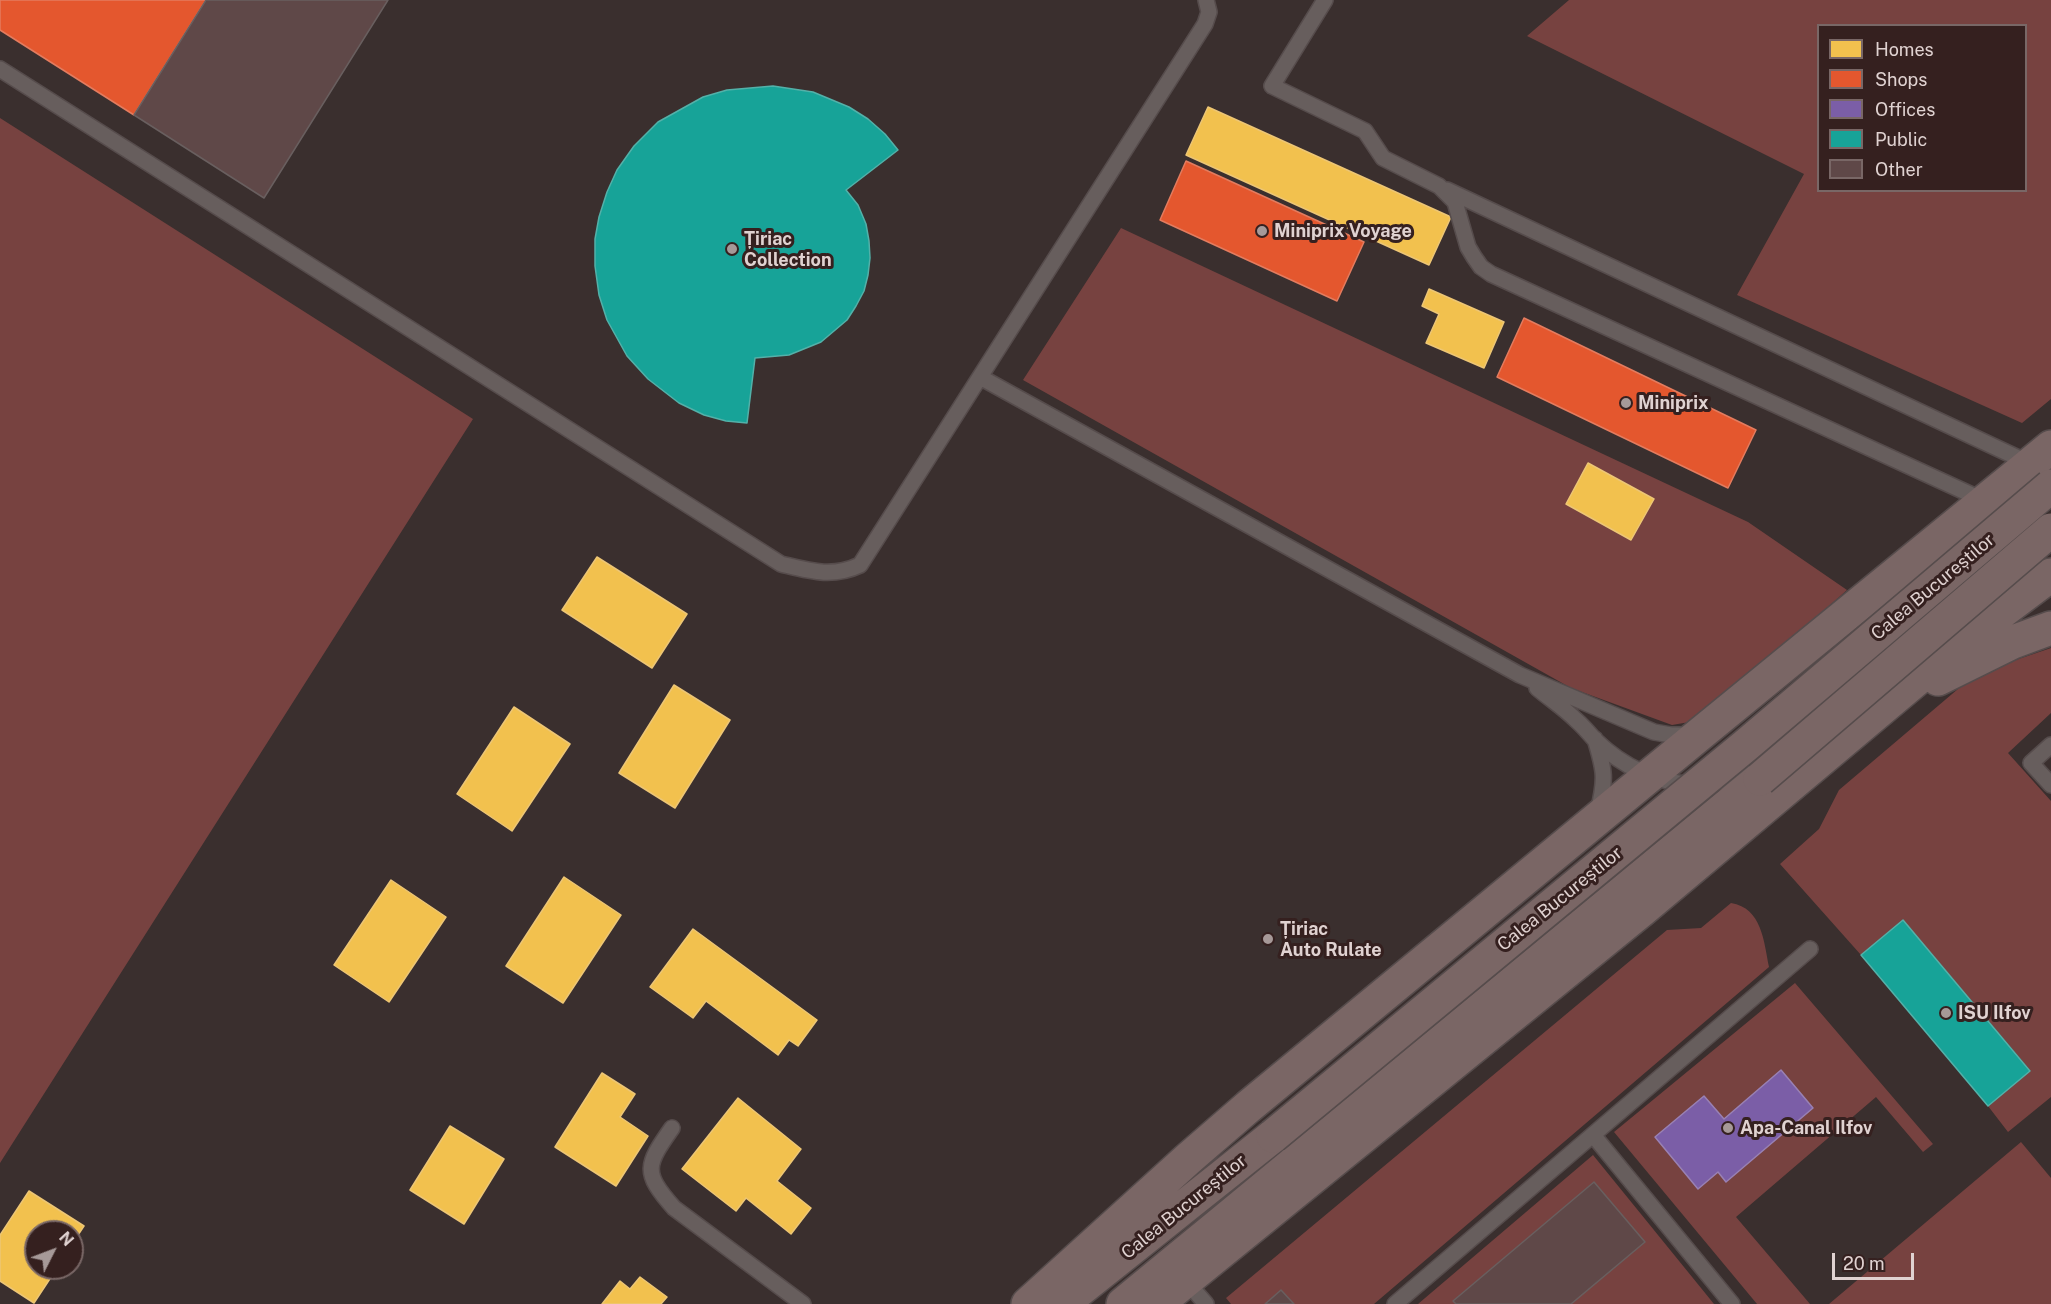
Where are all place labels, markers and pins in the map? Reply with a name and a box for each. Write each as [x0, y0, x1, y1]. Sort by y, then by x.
place label: Miniprix Voyage [1274, 220, 1412, 242]
marker: Miniprix Voyage [1255, 224, 1269, 238]
place label: Țiriac Collection [744, 228, 832, 270]
marker: Țiriac Collection [725, 242, 739, 256]
place label: Miniprix [1638, 392, 1709, 414]
marker: Miniprix [1619, 396, 1633, 410]
place label: Țiriac Auto Rulate [1280, 918, 1382, 960]
marker: Țiriac Auto Rulate [1261, 932, 1275, 946]
place label: ISU Ilfov [1958, 1002, 2031, 1024]
marker: ISU Ilfov [1939, 1006, 1953, 1020]
place label: Apa-Canal Ilfov [1740, 1117, 1872, 1139]
marker: Apa-Canal Ilfov [1721, 1121, 1735, 1135]

